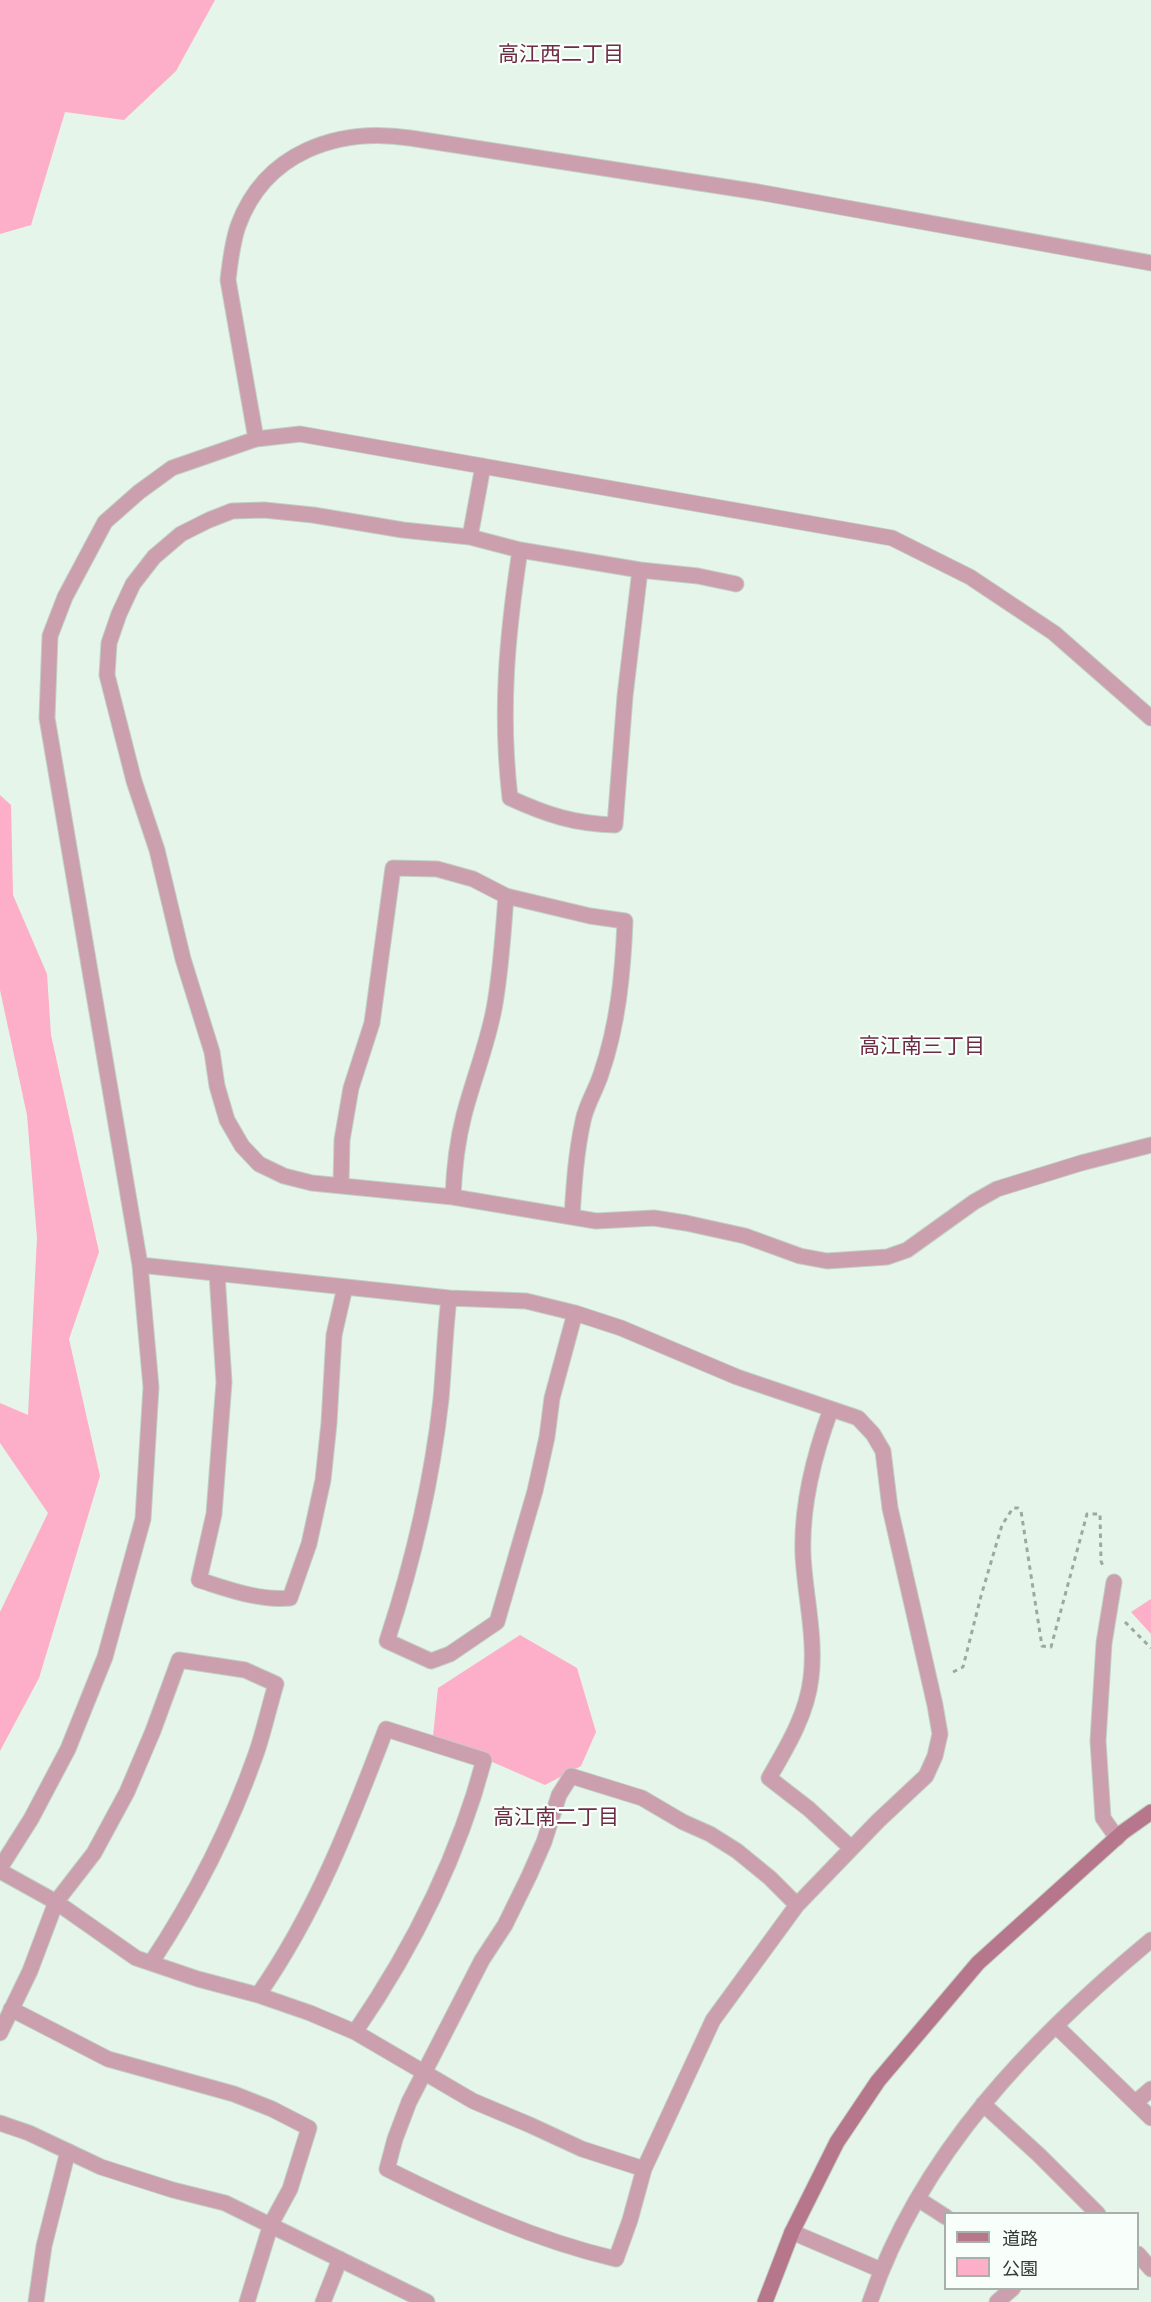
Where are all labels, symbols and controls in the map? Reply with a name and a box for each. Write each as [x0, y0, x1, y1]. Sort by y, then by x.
district label: 高江西二丁目 [498, 41, 624, 67]
district label: 高江南三丁目 [859, 1033, 985, 1059]
district label: 高江南二丁目 [493, 1804, 619, 1830]
legend [944, 2212, 1139, 2290]
text: 道路 [1002, 2227, 1038, 2249]
text: 公園 [1002, 2257, 1038, 2279]

